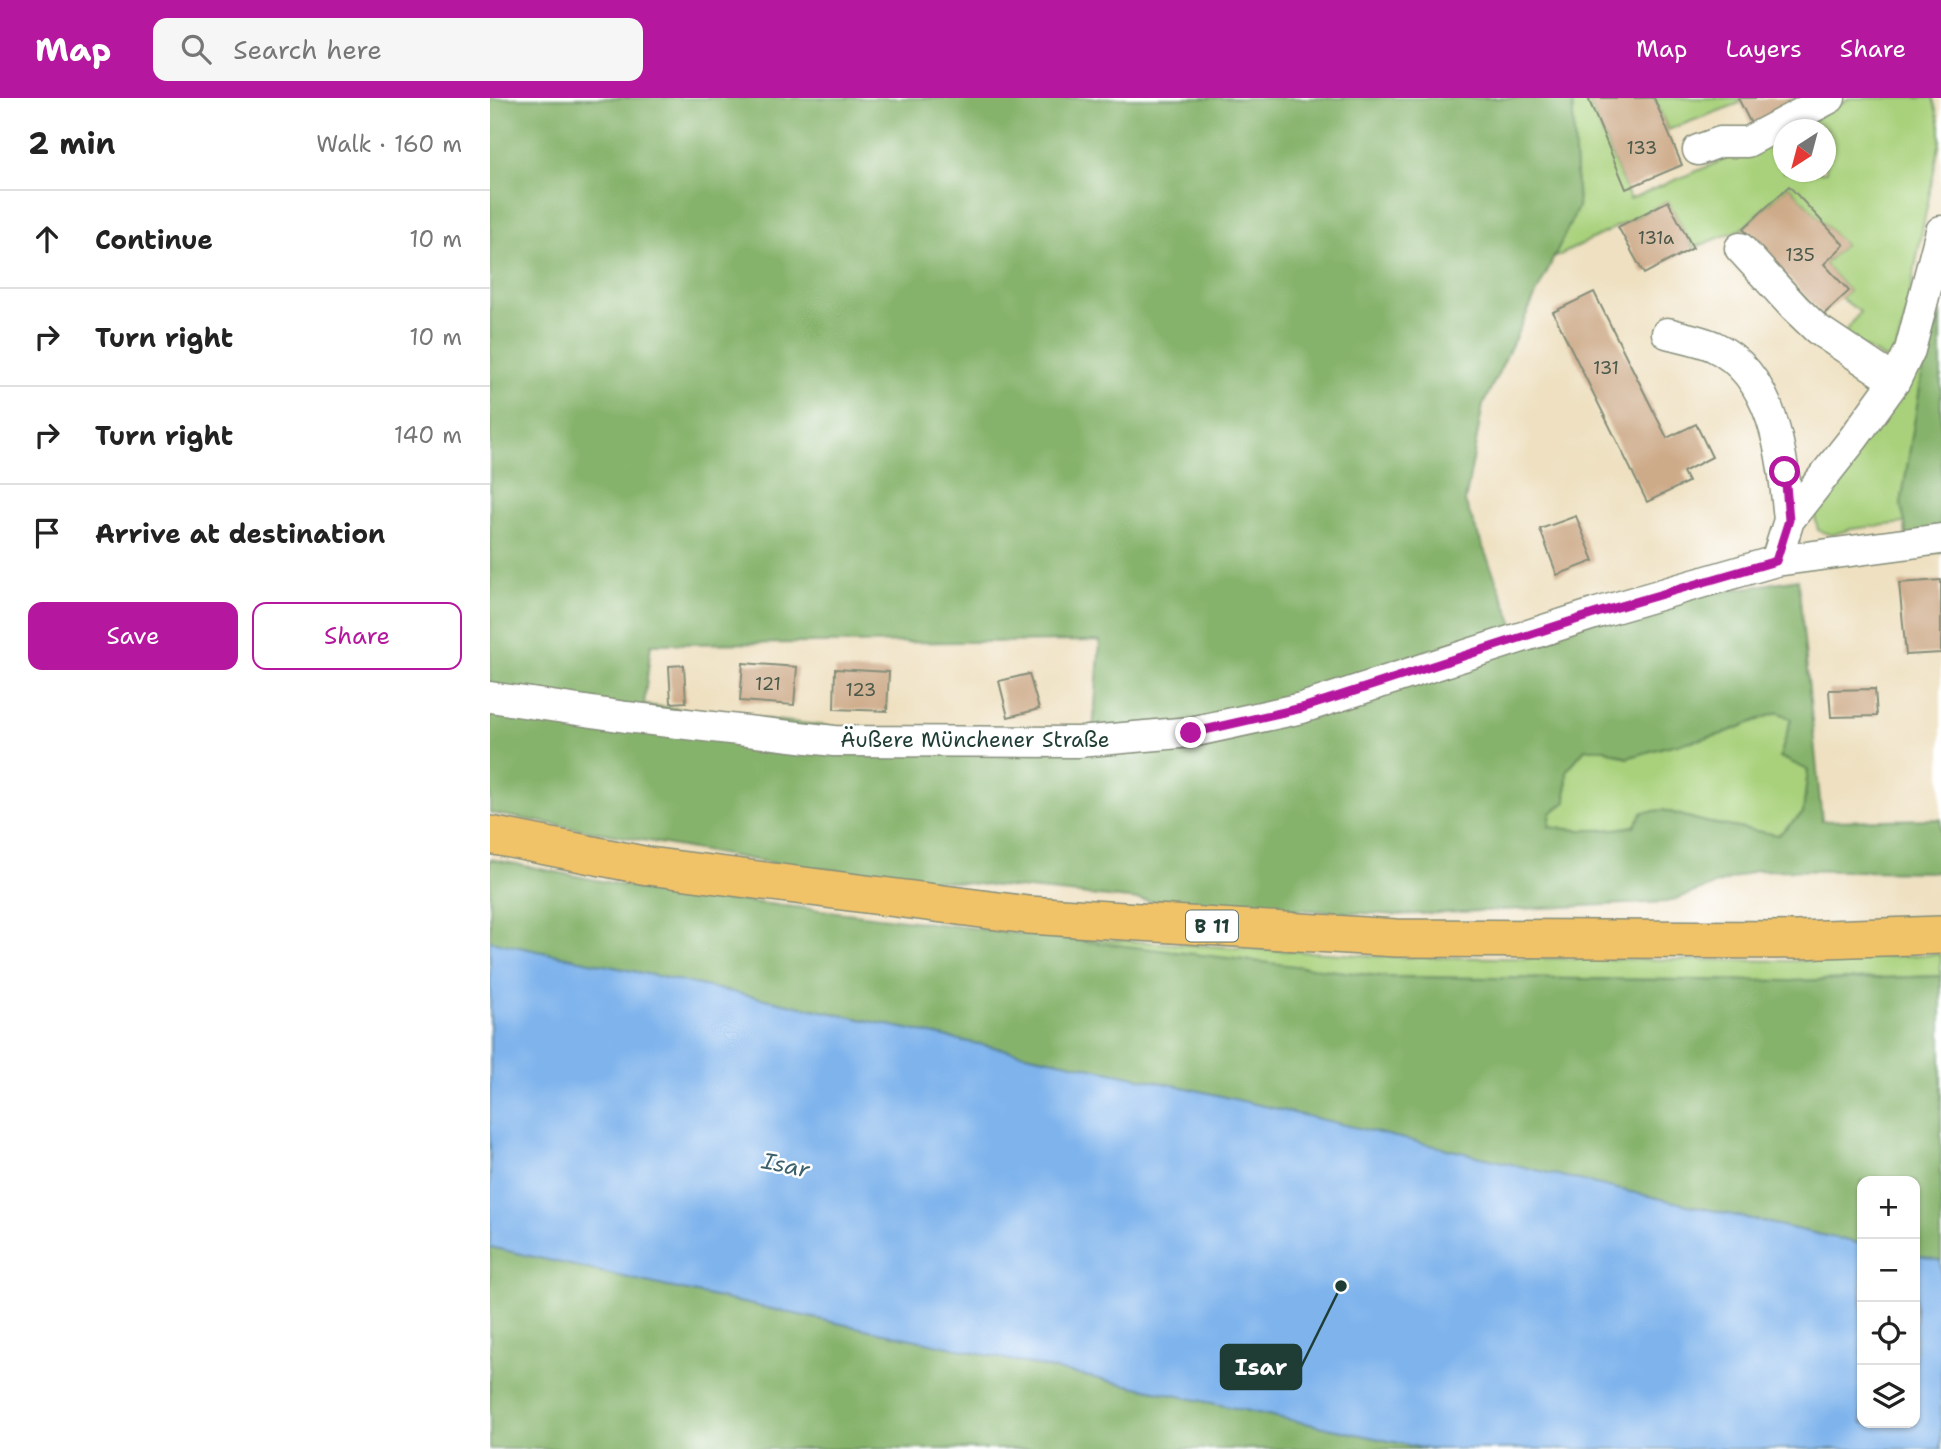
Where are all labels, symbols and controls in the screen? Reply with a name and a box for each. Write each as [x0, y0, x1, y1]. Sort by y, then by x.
search box [153, 18, 643, 81]
text: Map [35, 27, 111, 72]
icon: search [177, 30, 215, 68]
text: Search here [233, 32, 382, 67]
text: Map [1636, 33, 1687, 65]
text: Layers [1725, 33, 1802, 65]
text: Share [1840, 33, 1906, 65]
north arrow [1773, 119, 1836, 182]
text: 2 min [28, 123, 115, 164]
text: Walk · 160 m [316, 129, 462, 159]
house number: 133 [1627, 136, 1657, 160]
icon: ahead [28, 220, 66, 258]
text: Continue [95, 222, 213, 257]
text: 10 m [409, 224, 462, 254]
house number: 131a [1638, 226, 1674, 250]
house number: 135 [1785, 243, 1815, 267]
icon: right [28, 318, 66, 356]
text: Turn right [95, 320, 233, 355]
text: 10 m [409, 322, 462, 352]
house number: 131 [1593, 356, 1619, 380]
icon: right [28, 416, 66, 454]
text: Turn right [95, 418, 233, 453]
text: 140 m [394, 420, 462, 450]
route start [1769, 456, 1800, 487]
icon: arrive [28, 514, 66, 552]
text: Arrive at destination [95, 516, 385, 551]
button: Save [28, 602, 238, 670]
button: Share [252, 602, 462, 670]
house number: 121 [755, 672, 781, 696]
house number: 123 [846, 678, 876, 702]
route end [1175, 717, 1206, 748]
street label: Äußere Münchener Straße [840, 726, 1110, 754]
road number: B 11 [1186, 911, 1238, 942]
water label: Isar [758, 1145, 814, 1185]
map controls [1857, 1176, 1920, 1428]
button: + [1857, 1176, 1920, 1239]
button: − [1857, 1239, 1920, 1302]
button: locate [1857, 1302, 1920, 1365]
callout: Isar [1221, 1345, 1301, 1389]
text: Isar [1235, 1352, 1287, 1382]
button: layers [1857, 1365, 1920, 1428]

